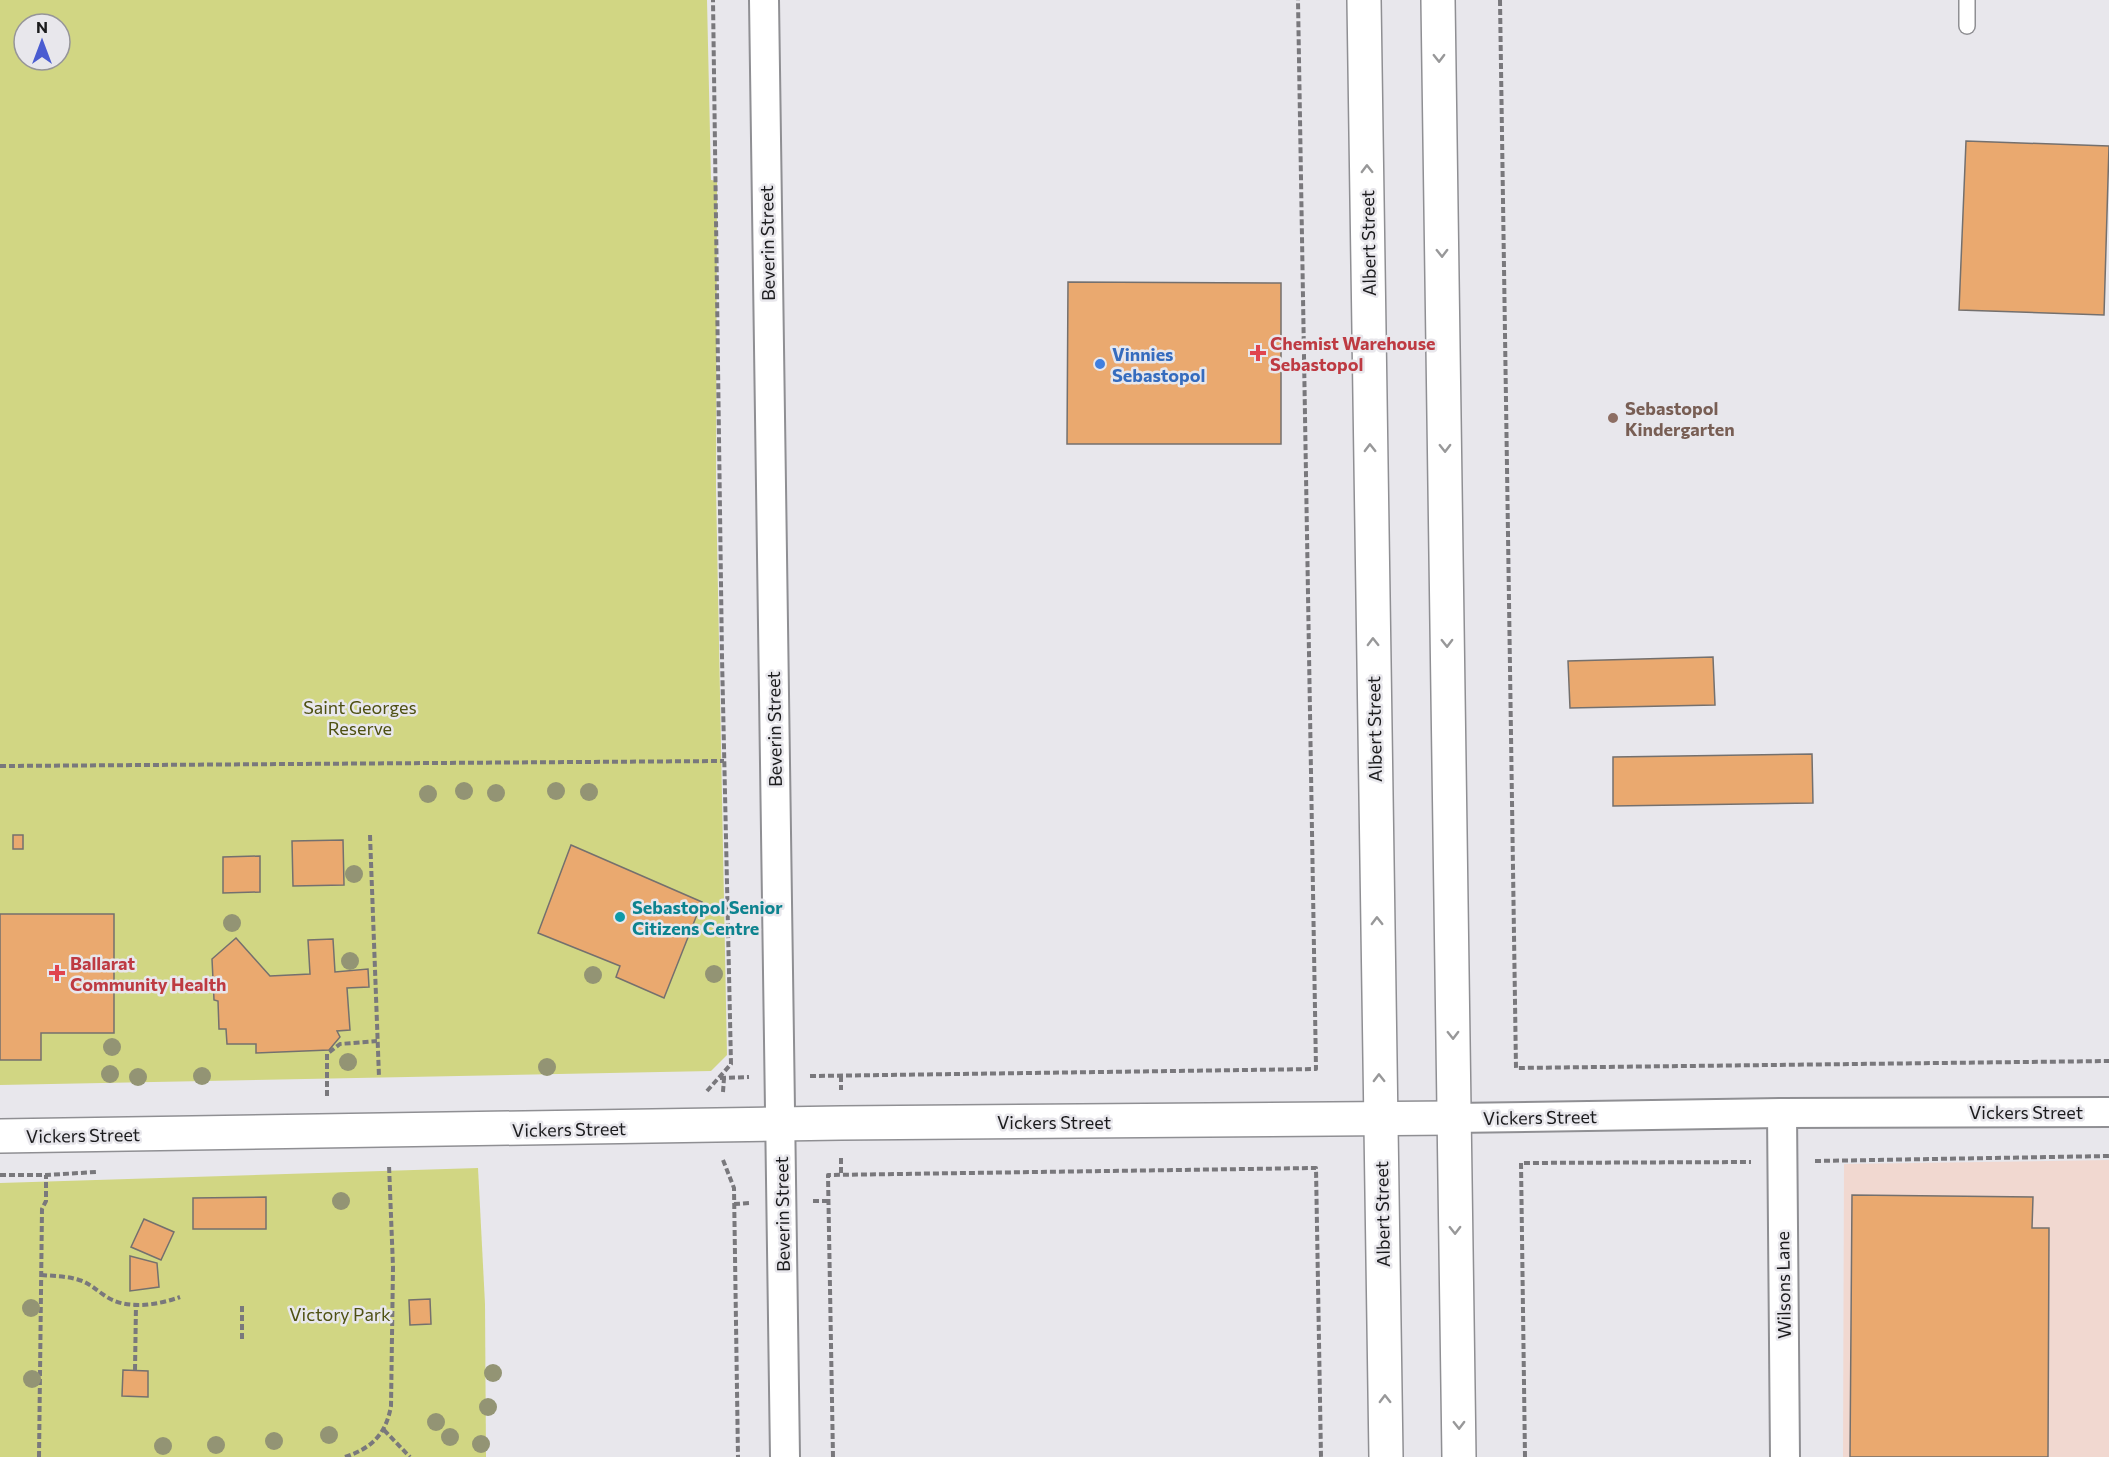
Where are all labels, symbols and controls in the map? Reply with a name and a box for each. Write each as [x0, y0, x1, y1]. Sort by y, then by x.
north arrow [12, 12, 72, 72]
text: N [36, 17, 48, 36]
one-way arrow [1433, 54, 1445, 63]
one-way arrow [1360, 164, 1373, 173]
street label: Beverin Street [755, 185, 779, 301]
street label: Albert Street [1356, 190, 1380, 296]
one-way arrow [1436, 249, 1448, 258]
place label: Chemist Warehouse Sebastopol [1270, 332, 1436, 375]
place label: Vinnies Sebastopol [1112, 343, 1205, 386]
marker: Chemist Warehouse Sebastopol [1251, 346, 1265, 360]
marker: Vinnies Sebastopol [1093, 357, 1107, 371]
place label: Sebastopol Kindergarten [1625, 397, 1735, 440]
marker: Sebastopol Kindergarten [1606, 411, 1620, 425]
one-way arrow [1364, 443, 1377, 452]
one-way arrow [1438, 444, 1451, 453]
one-way arrow [1367, 638, 1379, 647]
one-way arrow [1441, 639, 1453, 648]
street label: Beverin Street [762, 671, 786, 787]
street label: Albert Street [1362, 676, 1386, 782]
park label: Saint Georges Reserve [303, 696, 417, 739]
place label: Sebastopol Senior Citizens Centre [632, 896, 783, 939]
marker: Sebastopol Senior Citizens Centre [613, 910, 627, 924]
one-way arrow [1371, 917, 1383, 926]
place label: Ballarat Community Health [70, 952, 226, 995]
marker: Ballarat Community Health [48, 964, 66, 982]
one-way arrow [1446, 1030, 1459, 1039]
one-way arrow [1373, 1073, 1385, 1082]
street label: Vickers Street [1969, 1101, 2083, 1123]
street label: Vickers Street [1483, 1105, 1597, 1129]
street label: Vickers Street [997, 1111, 1111, 1133]
street label: Vickers Street [512, 1117, 626, 1141]
street label: Vickers Street [26, 1123, 140, 1147]
street label: Beverin Street [770, 1156, 794, 1272]
street label: Albert Street [1370, 1161, 1394, 1267]
one-way arrow [1449, 1225, 1461, 1234]
street label: Wilsons Lane [1771, 1231, 1795, 1339]
park label: Victory Park [289, 1303, 391, 1325]
one-way arrow [1379, 1394, 1391, 1403]
one-way arrow [1453, 1420, 1465, 1429]

